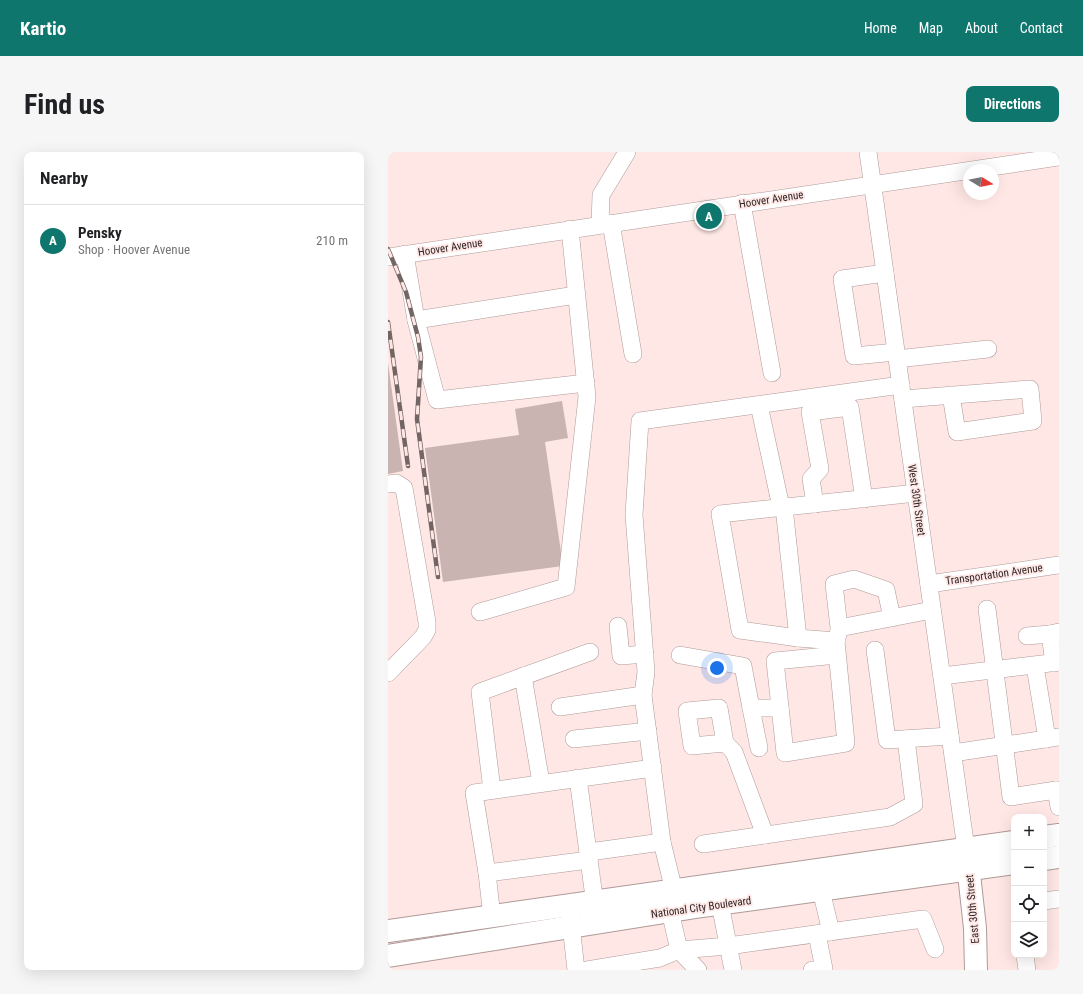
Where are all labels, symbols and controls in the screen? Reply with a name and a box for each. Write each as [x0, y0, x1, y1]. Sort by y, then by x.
text: Kartio [20, 17, 66, 40]
text: Home [864, 20, 897, 36]
text: Map [919, 20, 943, 36]
text: About [965, 20, 998, 36]
text: Contact [1020, 20, 1063, 36]
button: Directions [966, 86, 1059, 122]
text: Find us [24, 88, 105, 121]
north arrow [963, 164, 999, 200]
text: Nearby [40, 168, 88, 188]
street label: Hoover Avenue [738, 188, 804, 211]
pin: A [696, 201, 722, 231]
text: Pensky [78, 224, 122, 242]
text: A [49, 233, 57, 248]
text: 210 m [316, 233, 348, 248]
street label: Hoover Avenue [417, 236, 483, 259]
text: Shop · Hoover Avenue [78, 242, 190, 257]
street label: West 30th Street [905, 464, 928, 537]
street label: Transportation Avenue [945, 561, 1043, 588]
your location [707, 658, 727, 678]
map controls [1011, 814, 1047, 958]
button: + [1011, 814, 1047, 850]
button: − [1011, 850, 1047, 886]
street label: East 30th Street [963, 874, 982, 944]
button: locate [1011, 886, 1047, 922]
street label: National City Boulevard [650, 894, 752, 921]
button: layers [1011, 922, 1047, 958]

